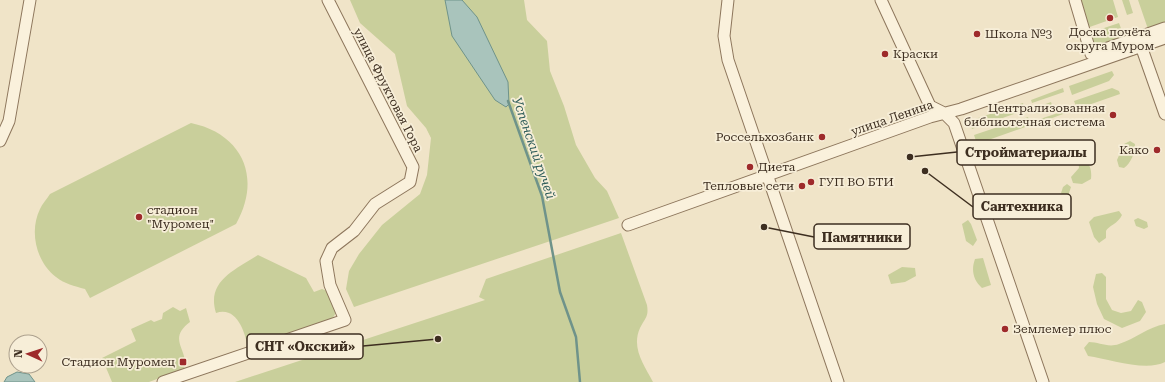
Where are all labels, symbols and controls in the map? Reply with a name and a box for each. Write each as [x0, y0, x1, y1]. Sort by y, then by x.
marker: Доска почёта округа Муром [1105, 13, 1115, 23]
place label: Доска почёта округа Муром [1066, 25, 1154, 53]
street label: улица Фруктовая Гора [351, 26, 426, 155]
place label: Школа №3 [985, 27, 1053, 41]
marker: Школа №3 [972, 29, 982, 39]
place label: Краски [893, 47, 938, 61]
marker: Краски [880, 49, 890, 59]
water label: Успенский ручей [509, 95, 559, 201]
street label: улица Ленина [849, 97, 935, 139]
place label: Централизованная библиотечная система [964, 101, 1105, 129]
marker: Централизованная библиотечная система [1108, 110, 1118, 120]
place label: Россельхозбанк [716, 130, 814, 144]
marker: Россельхозбанк [817, 132, 827, 142]
callout: Стройматериалы [957, 140, 1095, 165]
place label: Како [1119, 143, 1149, 157]
text: Стройматериалы [965, 145, 1087, 160]
marker: Како [1152, 145, 1162, 155]
place label: Диета [758, 160, 796, 174]
marker: Диета [745, 162, 755, 172]
place label: ГУП ВО БТИ [819, 175, 894, 189]
marker: ГУП ВО БТИ [806, 177, 816, 187]
place label: Тепловые сети [703, 179, 794, 193]
marker: Тепловые сети [797, 181, 807, 191]
callout: Сантехника [973, 194, 1071, 219]
text: Сантехника [981, 199, 1064, 214]
place label: стадион "Муромец" [147, 203, 214, 231]
marker: стадион "Муромец" [134, 212, 144, 222]
callout: Памятники [814, 224, 910, 249]
text: Памятники [822, 230, 902, 245]
place label: Землемер плюс [1013, 322, 1112, 336]
marker: Землемер плюс [1000, 324, 1010, 334]
north arrow [8, 334, 48, 374]
callout: СНТ «Окский» [247, 334, 363, 359]
text: СНТ «Окский» [255, 339, 355, 354]
text: N [12, 348, 25, 358]
place label: Стадион Муромец [62, 355, 175, 369]
marker: Стадион Муромец [178, 357, 188, 367]

